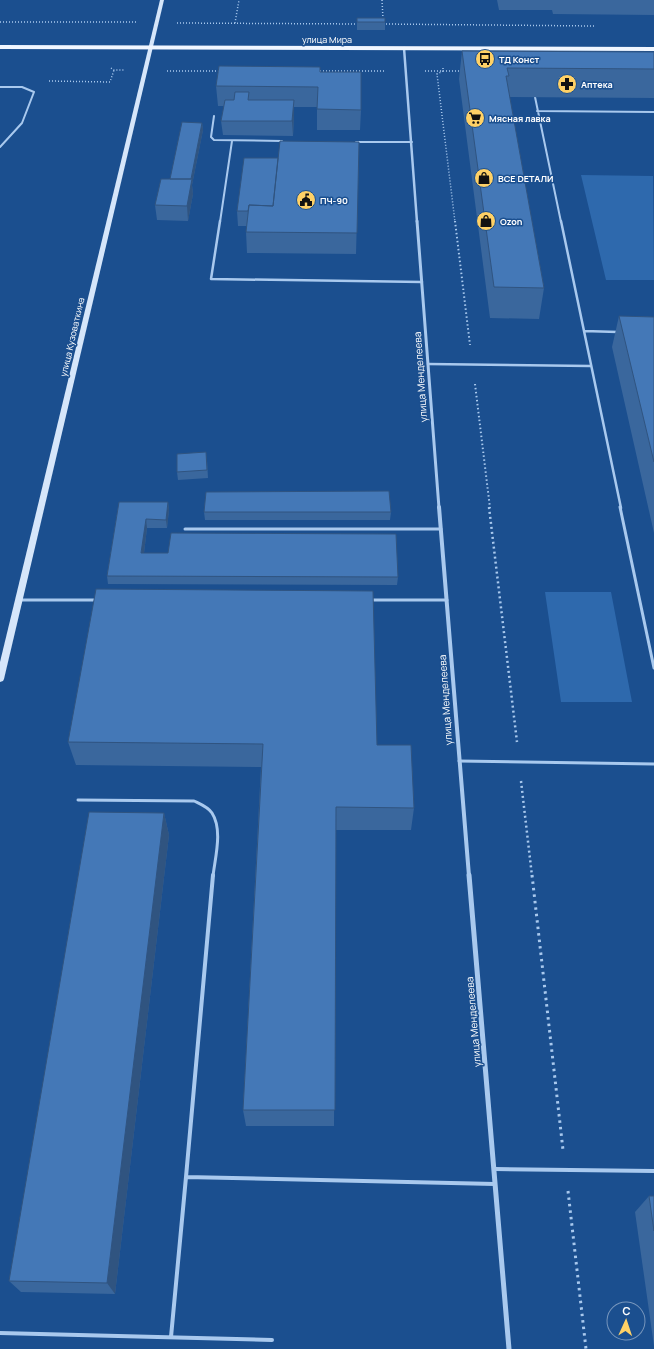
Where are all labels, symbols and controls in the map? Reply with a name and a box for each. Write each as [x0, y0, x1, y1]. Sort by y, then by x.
street label: улица Мира [302, 33, 352, 46]
bus stop icon: ТД Конст [474, 48, 496, 70]
place label: ТД Конст [499, 53, 540, 66]
pharmacy icon: Аптека [556, 73, 578, 95]
place label: Аптека [581, 78, 613, 91]
supermarket icon: Мясная лавка [464, 107, 486, 129]
place label: Мясная лавка [489, 112, 551, 125]
shop icon: ВСЕ DEТАЛИ [473, 167, 495, 189]
place label: ВСЕ DEТАЛИ [498, 172, 554, 185]
public building icon: ПЧ-90 [295, 189, 317, 211]
place label: ПЧ-90 [320, 194, 348, 207]
shop icon: Ozon [475, 210, 497, 232]
place label: Ozon [500, 215, 523, 228]
street label: улица Кузоваткина [57, 296, 87, 378]
street label: улица Менделеева [410, 331, 430, 423]
street label: улица Менделеева [435, 654, 455, 746]
street label: улица Менделеева [462, 976, 484, 1068]
north arrow [606, 1301, 646, 1341]
text: С [622, 1303, 631, 1318]

